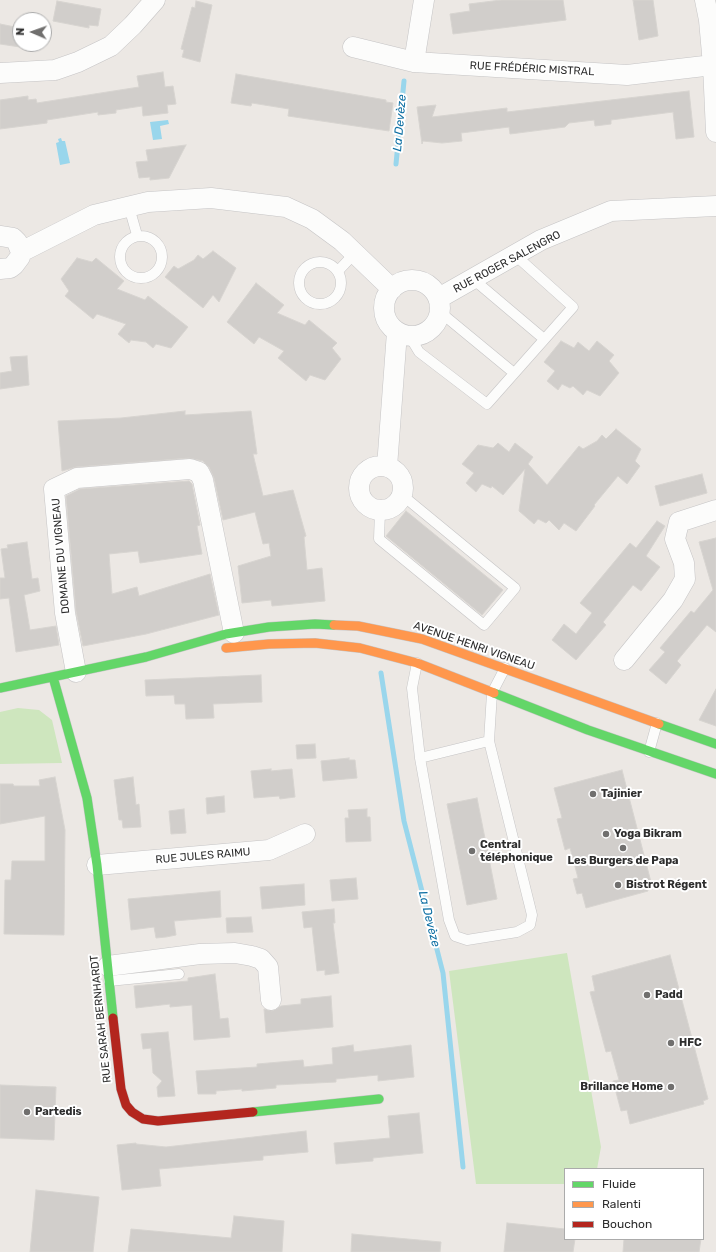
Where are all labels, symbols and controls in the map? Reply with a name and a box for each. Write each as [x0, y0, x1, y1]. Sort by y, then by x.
north arrow [12, 12, 52, 52]
text: N [14, 27, 27, 36]
street label: RUE FRÉDÉRIC MISTRAL [469, 59, 595, 79]
water label: La Devèze [390, 94, 410, 152]
street label: RUE ROGER SALENGRO [451, 228, 563, 296]
street label: DOMAINE DU VIGNEAU [49, 498, 73, 614]
street label: AVENUE HENRI VIGNEAU [412, 619, 536, 673]
place label: Tajinier [601, 787, 642, 801]
marker: Tajinier [588, 789, 598, 799]
place label: Yoga Bikram [614, 827, 682, 841]
marker: Yoga Bikram [601, 829, 611, 839]
place label: Central téléphonique [480, 838, 553, 864]
marker: Les Burgers de Papa [618, 843, 628, 853]
street label: RUE JULES RAIMU [155, 845, 251, 867]
marker: Central téléphonique [467, 846, 477, 856]
place label: Les Burgers de Papa [567, 854, 679, 868]
place label: Bistrot Régent [626, 878, 707, 892]
marker: Bistrot Régent [613, 880, 623, 890]
water label: La Devèze [415, 890, 443, 948]
street label: RUE SARAH BERNHARDT [88, 954, 114, 1084]
place label: Padd [655, 988, 683, 1002]
marker: Padd [642, 990, 652, 1000]
place label: HFC [679, 1036, 702, 1050]
marker: HFC [666, 1038, 676, 1048]
place label: Brillance Home [580, 1080, 663, 1094]
marker: Brillance Home [666, 1082, 676, 1092]
place label: Partedis [35, 1105, 82, 1119]
marker: Partedis [22, 1107, 32, 1117]
legend [564, 1168, 704, 1240]
text: Fluide [602, 1177, 636, 1191]
text: Ralenti [602, 1197, 641, 1211]
text: Bouchon [602, 1217, 652, 1231]

